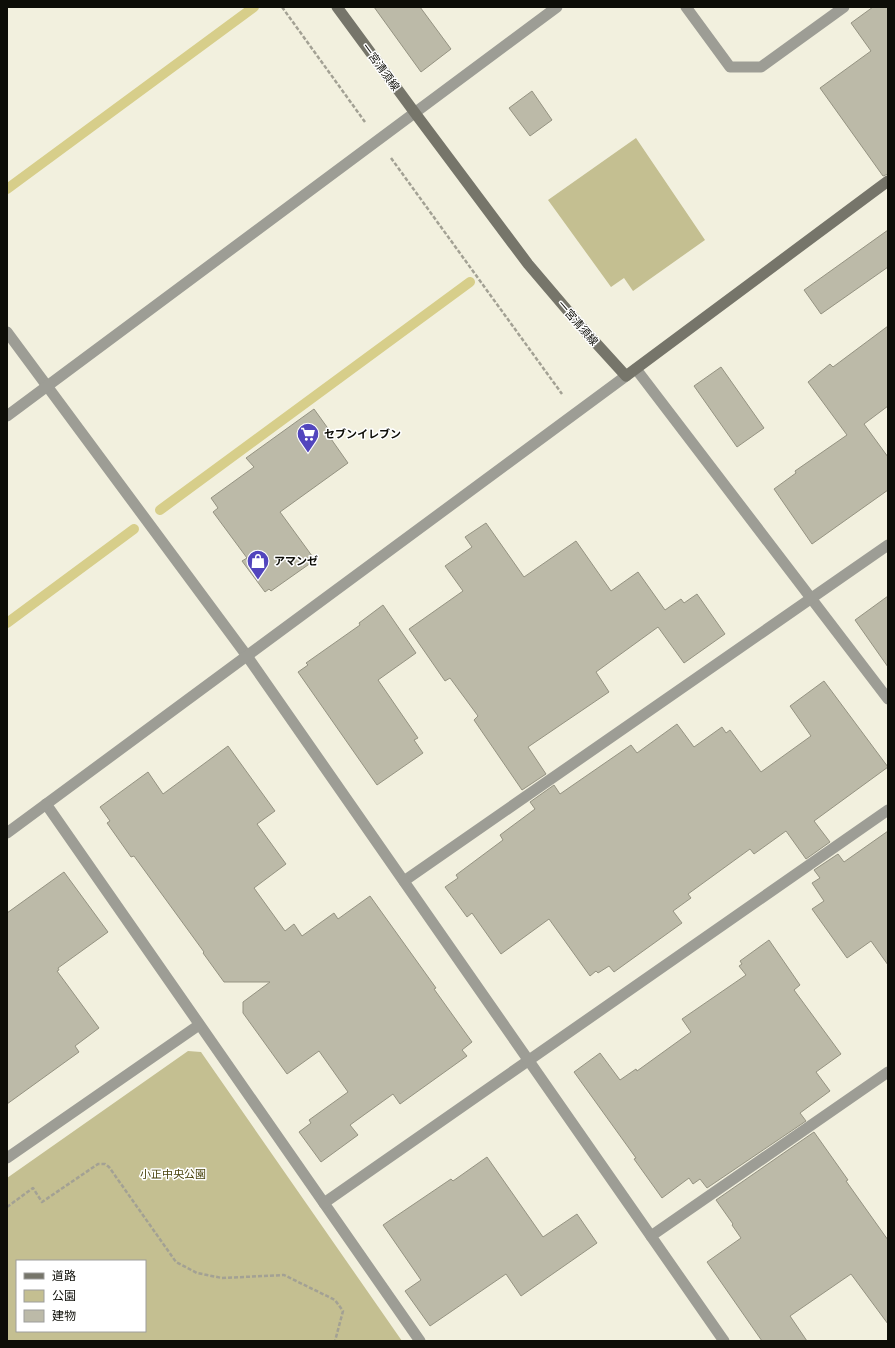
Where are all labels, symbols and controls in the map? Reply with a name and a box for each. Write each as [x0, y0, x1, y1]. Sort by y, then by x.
street label: 一宮清須線 [359, 41, 403, 93]
street label: 一宮清須線 [555, 298, 601, 348]
supermarket icon: セブンイレブン [295, 421, 321, 454]
place label: セブンイレブン [324, 427, 401, 441]
shop icon: アマンゼ [245, 548, 271, 581]
place label: アマンゼ [274, 554, 318, 568]
park label: 小正中央公園 [140, 1167, 206, 1181]
legend [16, 1260, 146, 1332]
text: 道路 [52, 1268, 76, 1284]
text: 公園 [52, 1288, 76, 1304]
text: 建物 [52, 1308, 76, 1324]

